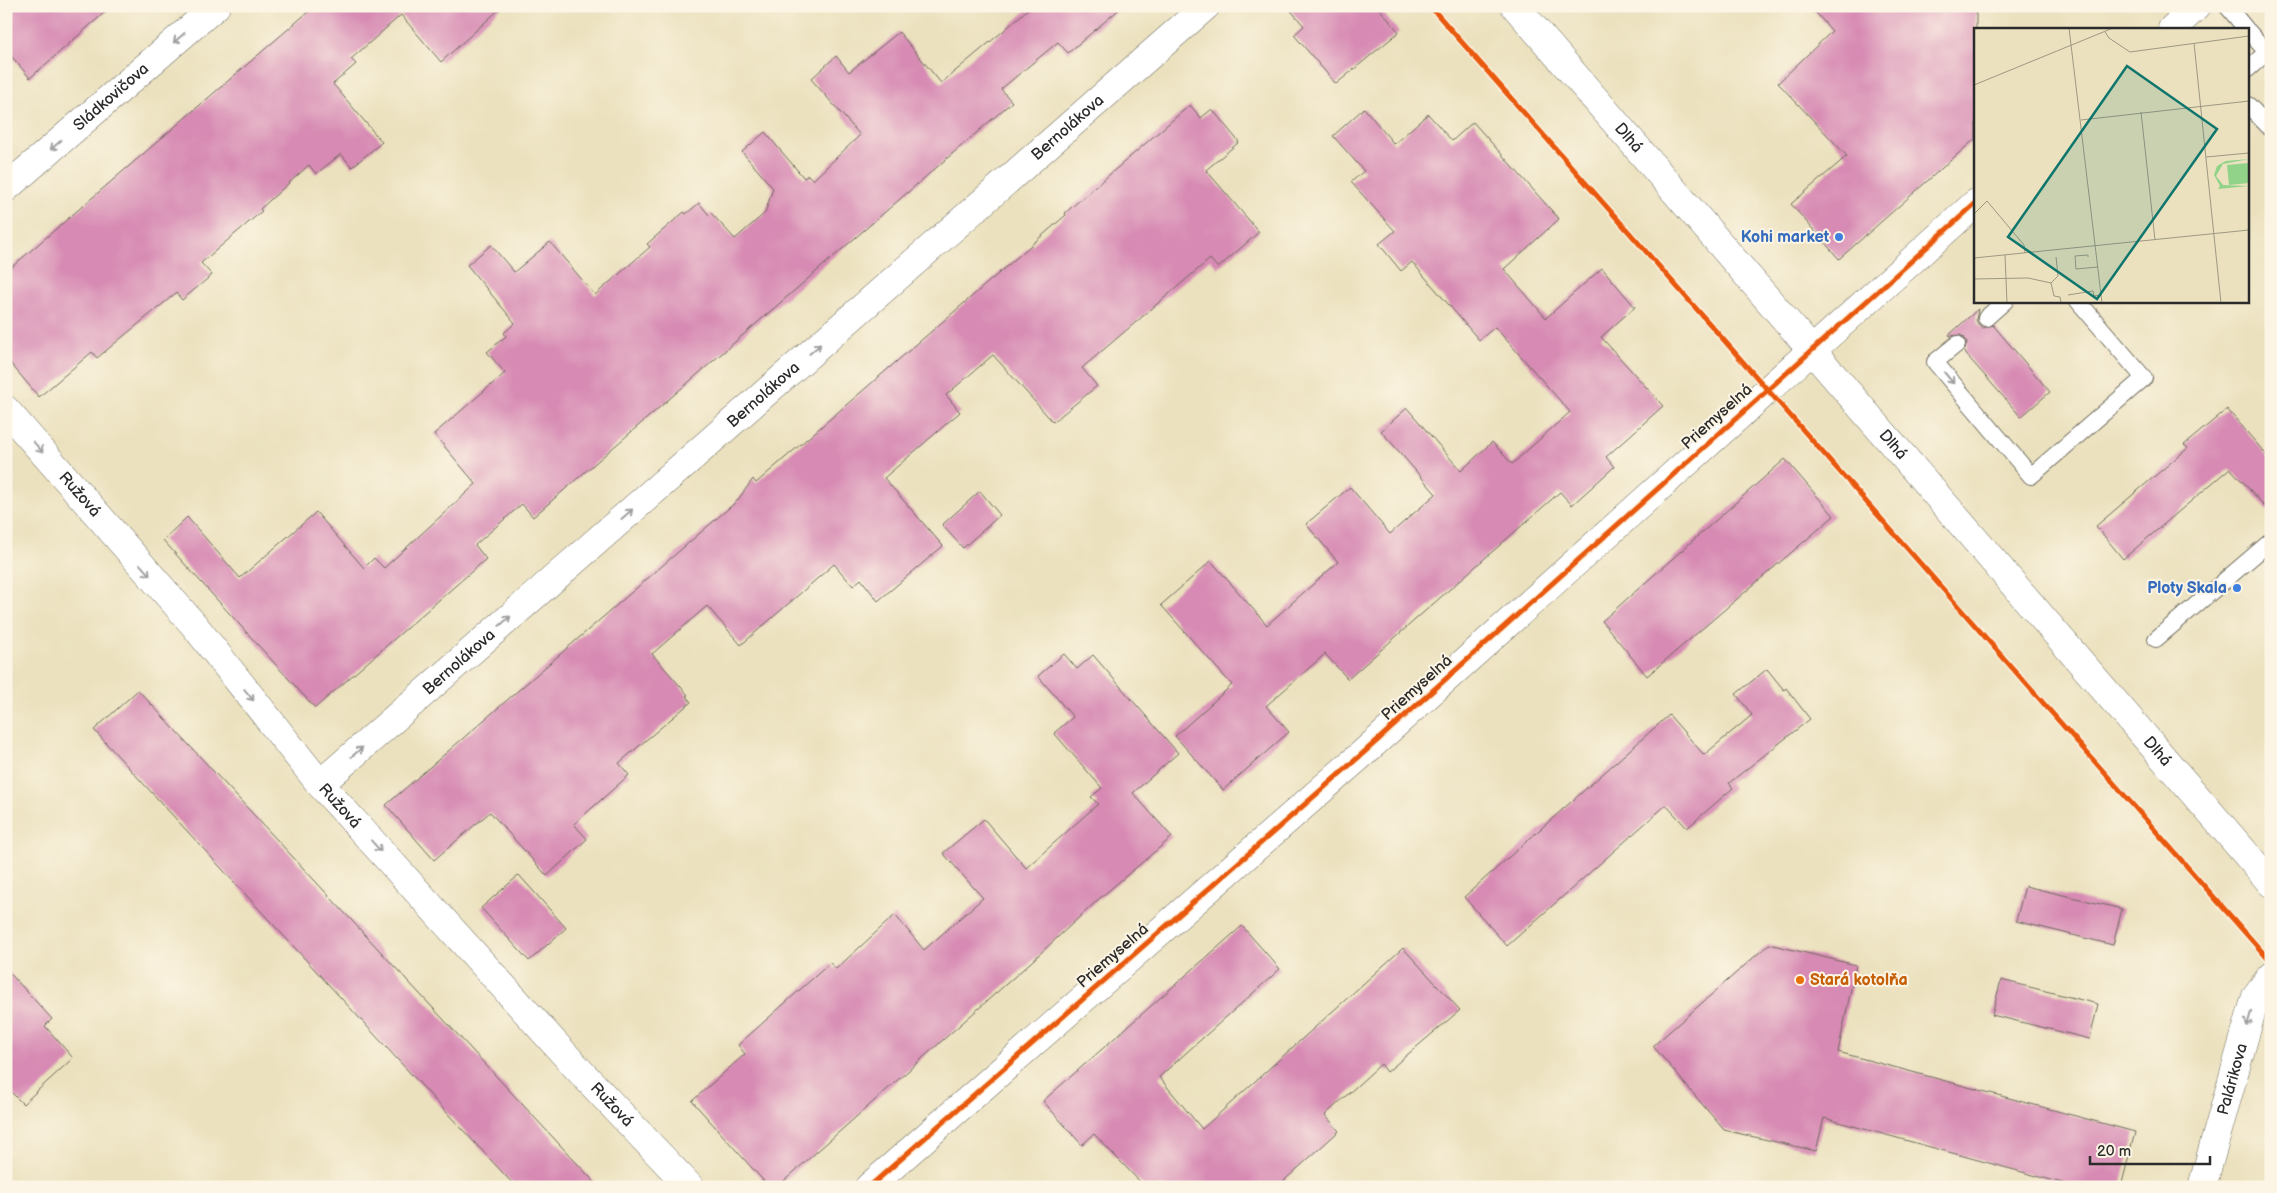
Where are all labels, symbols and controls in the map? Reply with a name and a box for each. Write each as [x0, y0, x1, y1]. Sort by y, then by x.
inset map [1974, 28, 2250, 302]
one-way arrow [173, 32, 186, 43]
street label: Sládkovičova [69, 59, 153, 135]
street label: Bernolákova [1028, 91, 1108, 164]
street label: Dlhá [1611, 119, 1647, 157]
one-way arrow [50, 139, 63, 150]
place label: Kohi market [1741, 228, 1830, 247]
marker: Kohi market [1833, 231, 1845, 243]
one-way arrow [809, 344, 822, 355]
street label: Bernolákova [723, 358, 803, 432]
one-way arrow [1943, 371, 1954, 384]
street label: Priemyselná [1678, 380, 1756, 454]
street label: Dlhá [1875, 426, 1911, 463]
one-way arrow [33, 441, 44, 454]
street label: Ružová [55, 468, 105, 521]
one-way arrow [621, 508, 634, 520]
one-way arrow [139, 563, 151, 576]
place label: Ploty Skala [2147, 579, 2227, 598]
marker: Ploty Skala [2231, 582, 2243, 594]
one-way arrow [498, 616, 511, 627]
street label: Bernolákova [419, 625, 499, 699]
street label: Priemyselná [1378, 651, 1456, 725]
one-way arrow [243, 688, 254, 701]
street label: Dlhá [2139, 733, 2176, 770]
one-way arrow [350, 746, 363, 757]
street label: Ružová [315, 780, 365, 832]
one-way arrow [370, 839, 382, 852]
street label: Priemyselná [1073, 920, 1153, 992]
place label: Stará kotolňa [1810, 971, 1908, 990]
marker: Stará kotolňa [1794, 974, 1806, 986]
one-way arrow [2244, 1010, 2254, 1026]
street label: Palárikova [2213, 1041, 2252, 1117]
street label: Ružová [586, 1079, 637, 1131]
scale bar [2090, 1133, 2210, 1165]
text: 20 m [2097, 1142, 2131, 1161]

